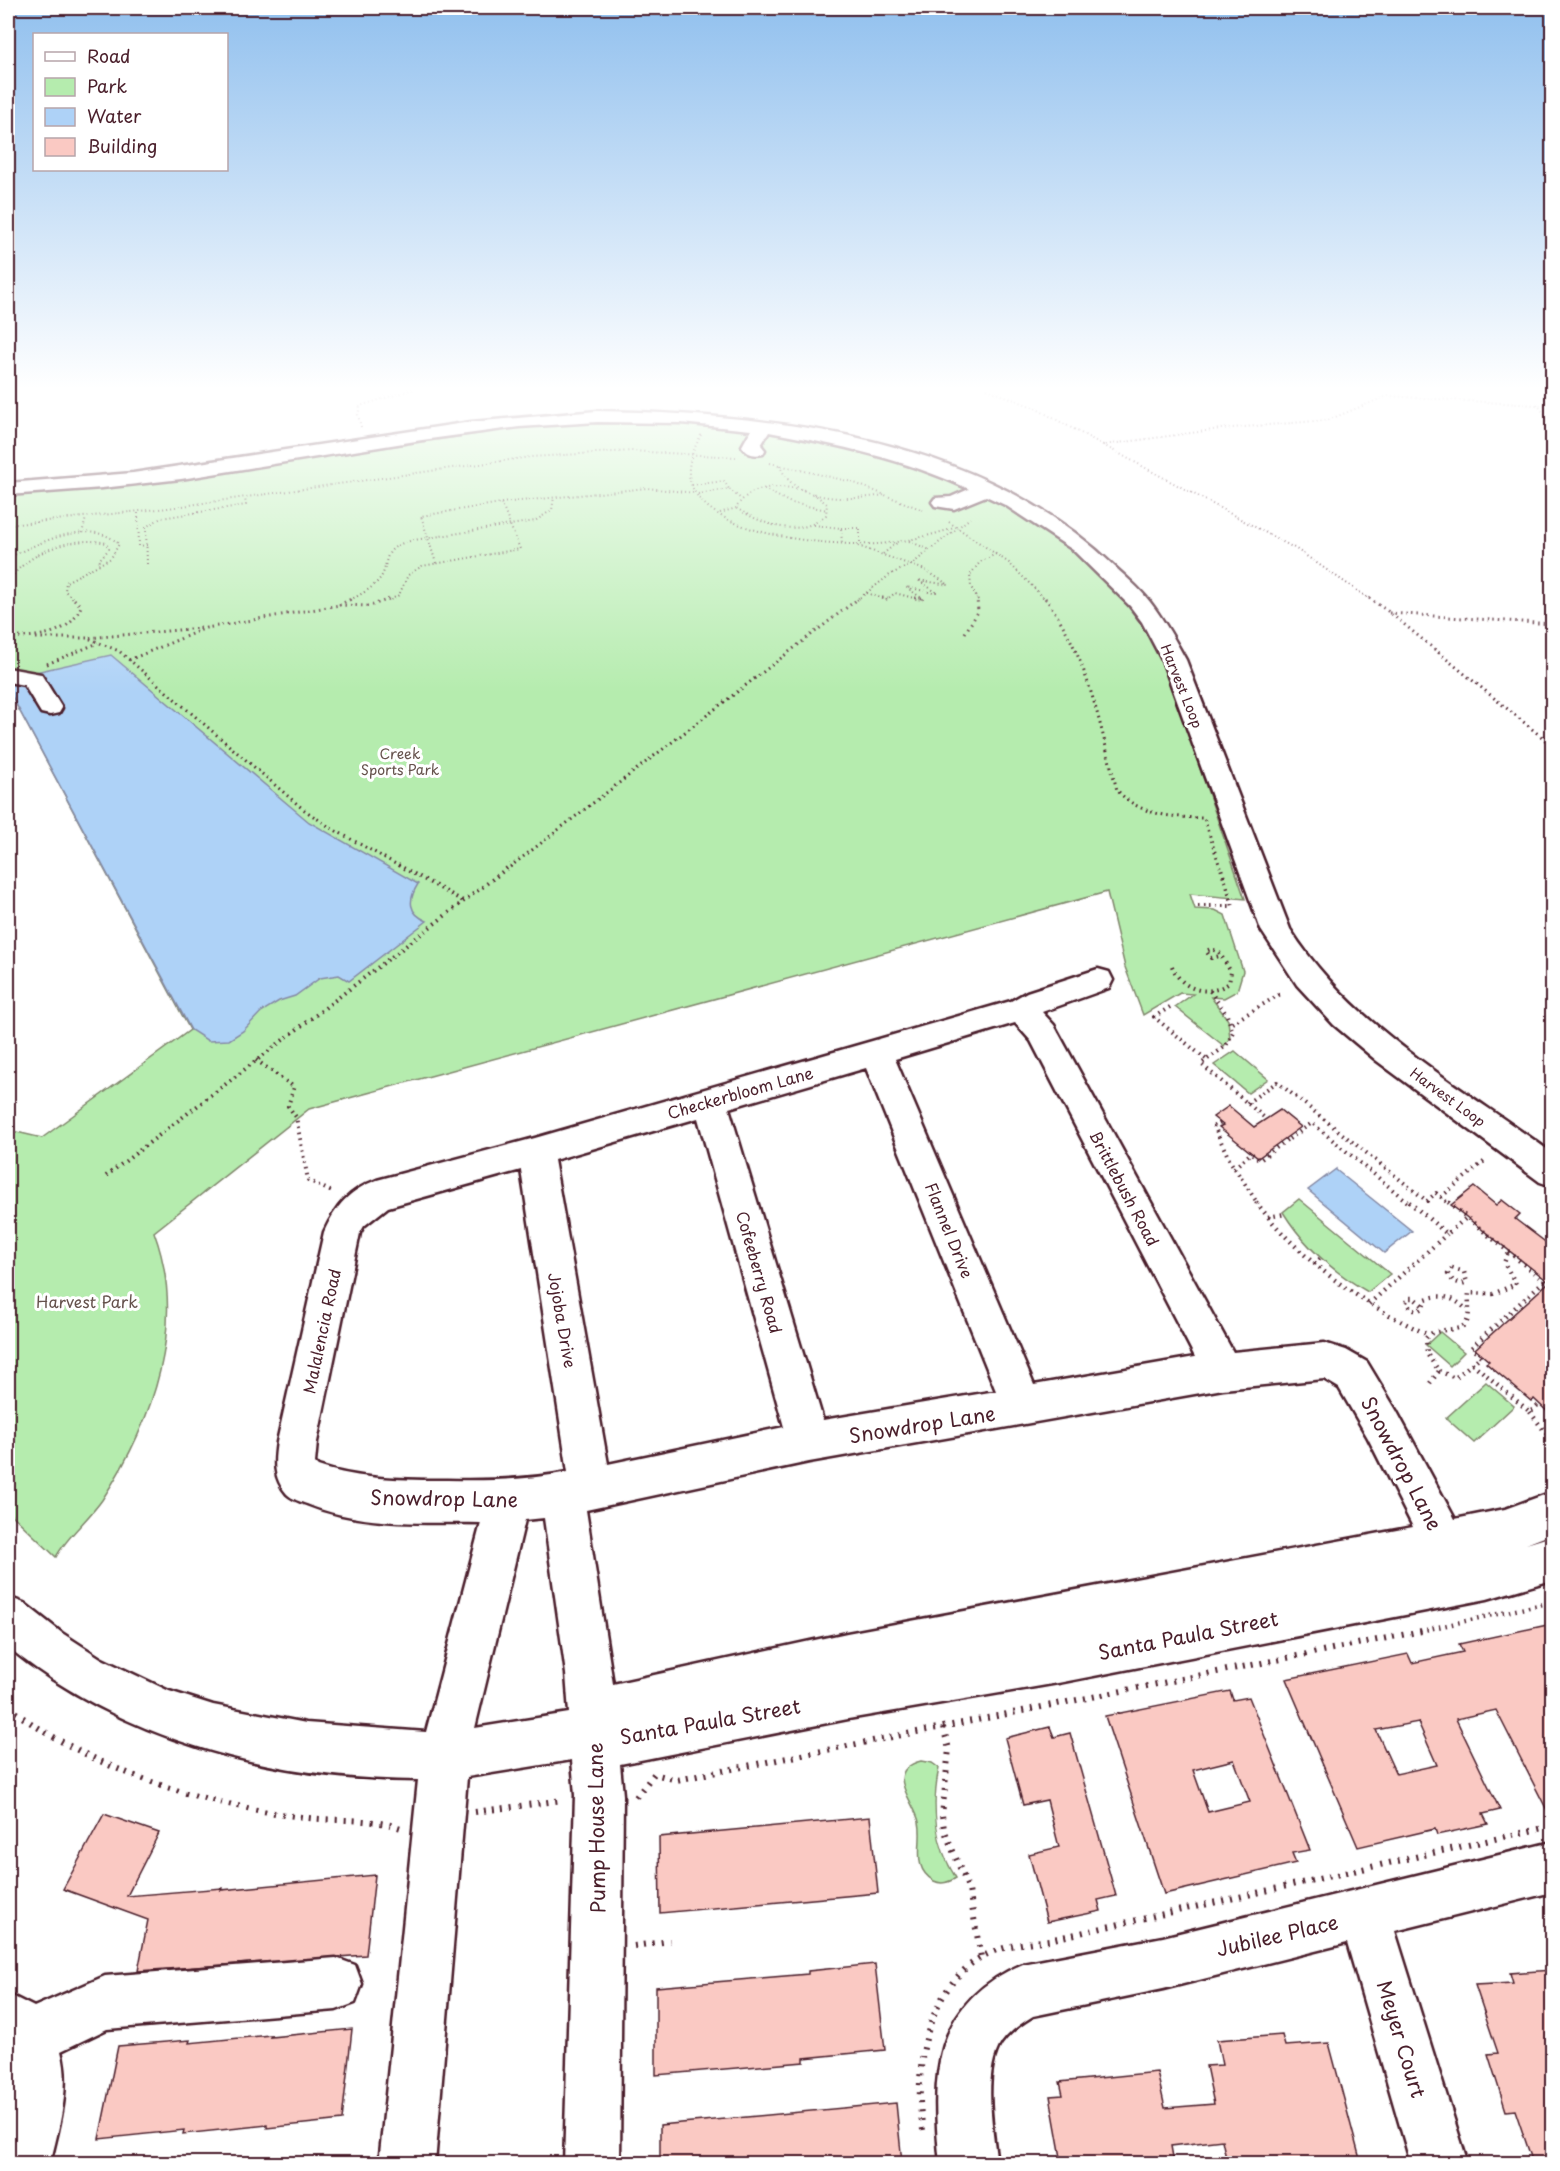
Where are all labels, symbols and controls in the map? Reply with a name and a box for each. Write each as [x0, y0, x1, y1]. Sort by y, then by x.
legend [33, 33, 228, 171]
text: Road [87, 42, 131, 69]
text: Park [87, 72, 127, 99]
text: Water [87, 102, 142, 129]
text: Building [87, 132, 157, 159]
street label: Harvest Loop [1156, 641, 1208, 731]
park label: Creek Sports Park [361, 743, 440, 780]
street label: Checkerbloom Lane [664, 1060, 816, 1124]
street label: Harvest Loop [1406, 1062, 1490, 1132]
street label: Brittlebush Road [1084, 1126, 1166, 1250]
street label: Flannel Drive [920, 1179, 980, 1281]
street label: Cofeeberry Road [731, 1208, 789, 1336]
street label: Malalencia Road [296, 1266, 346, 1396]
street label: Jojoba Drive [543, 1270, 583, 1370]
park label: Harvest Park [36, 1289, 138, 1313]
street label: Snowdrop Lane [1354, 1391, 1450, 1535]
street label: Snowdrop Lane [847, 1398, 997, 1450]
street label: Snowdrop Lane [370, 1482, 518, 1514]
street label: Santa Paula Street [1095, 1603, 1281, 1667]
street label: Santa Paula Street [617, 1690, 803, 1752]
street label: Pump House Lane [580, 1742, 612, 1914]
street label: Jubilee Place [1213, 1906, 1341, 1964]
street label: Meyer Court [1370, 1977, 1434, 2101]

